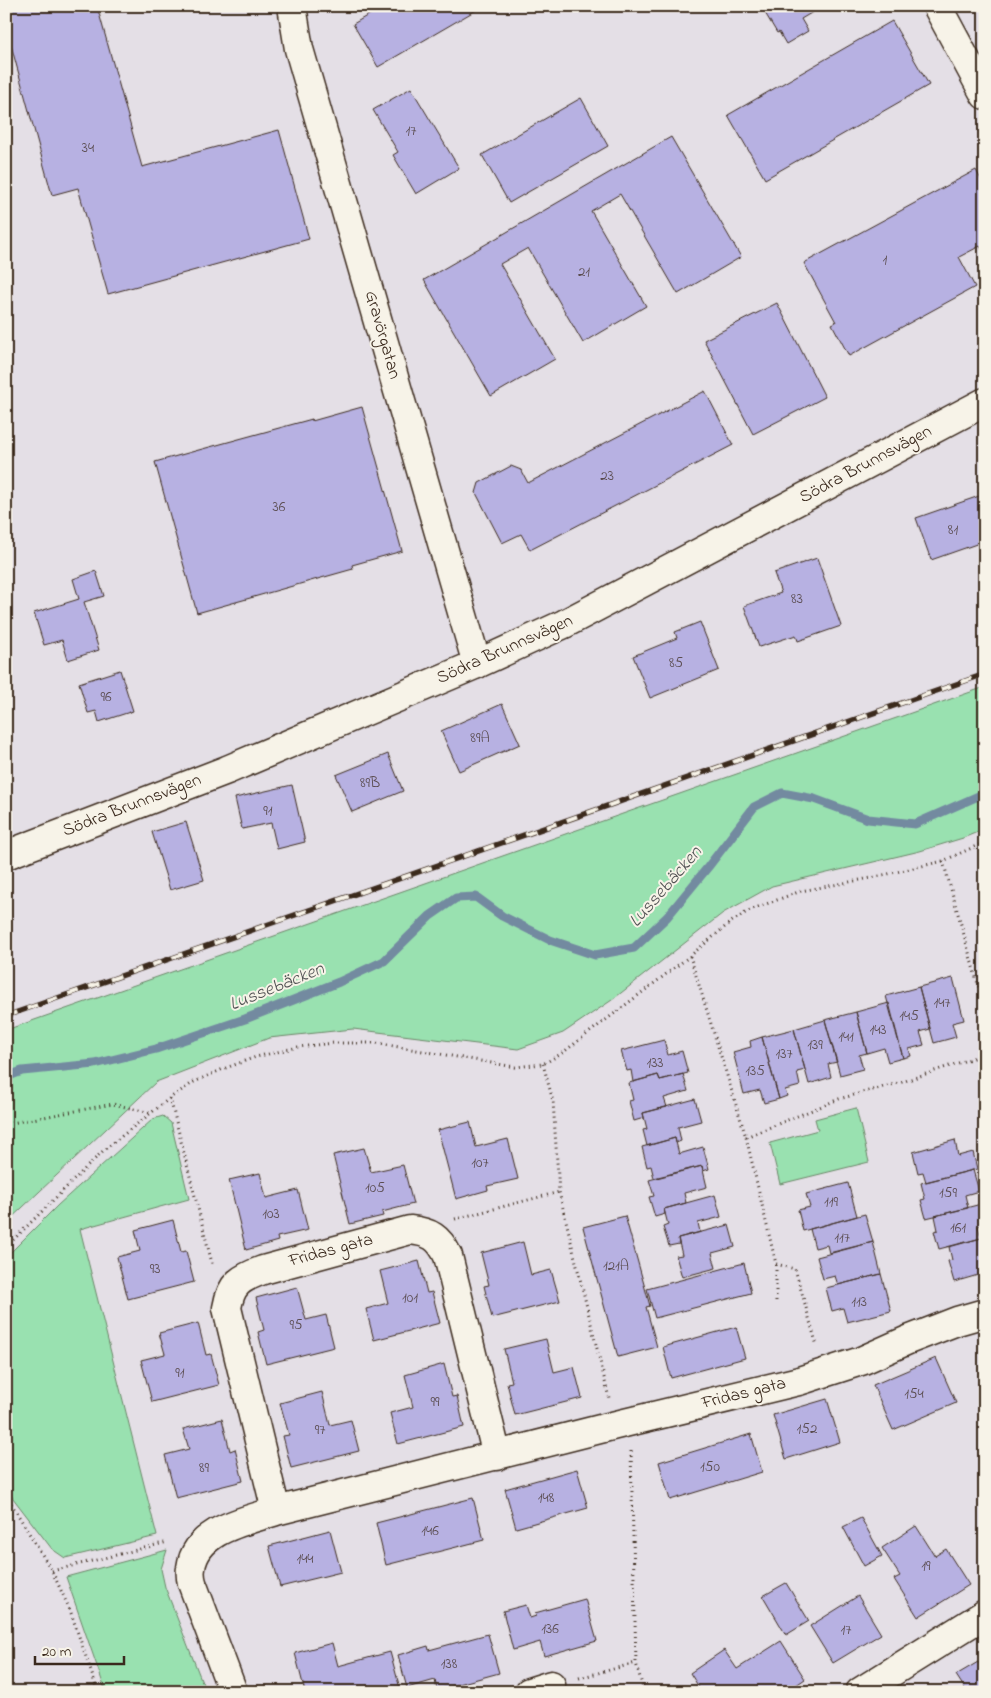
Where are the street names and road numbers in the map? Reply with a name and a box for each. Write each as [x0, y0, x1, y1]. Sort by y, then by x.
street label: Gravörgatan [356, 288, 407, 383]
street label: Södra Brunnsvägen [795, 419, 937, 512]
street label: Södra Brunnsvägen [433, 608, 578, 693]
street label: Södra Brunnsvägen [59, 768, 206, 845]
street label: Fridas gata [285, 1227, 376, 1276]
street label: Fridas gata [698, 1371, 789, 1418]

